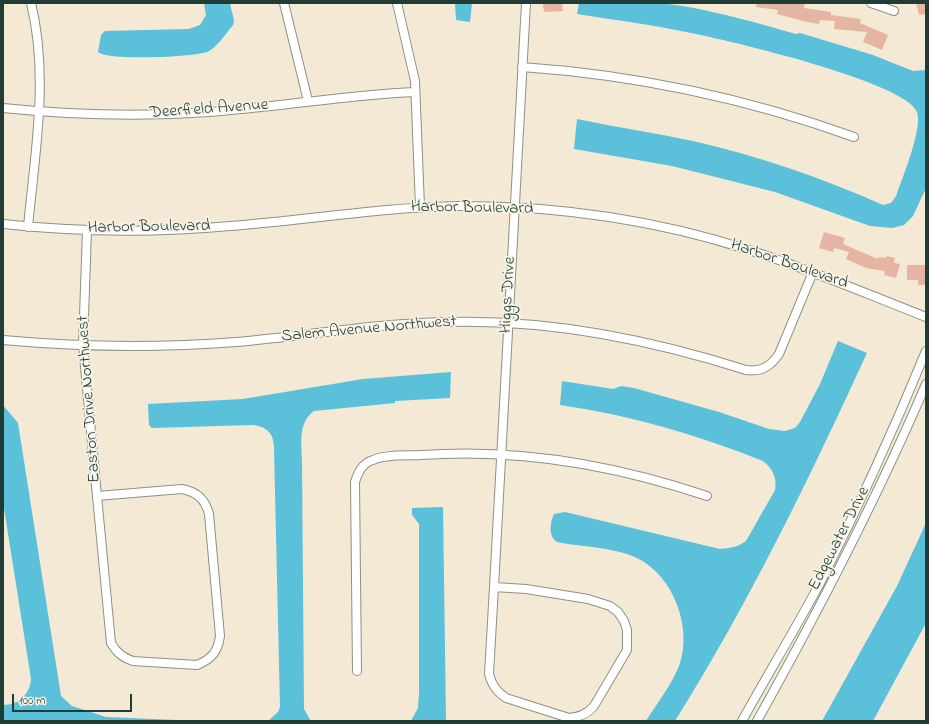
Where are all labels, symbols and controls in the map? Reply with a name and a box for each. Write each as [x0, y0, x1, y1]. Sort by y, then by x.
street label: Deerfield Avenue [149, 96, 269, 124]
street label: Harbor Boulevard [411, 198, 533, 220]
street label: Harbor Boulevard [88, 217, 210, 239]
street label: Harbor Boulevard [728, 235, 850, 295]
street label: Higgs Drive [497, 256, 521, 334]
street label: Salem Avenue Northwest [281, 312, 457, 348]
street label: Easton Drive Northwest [74, 315, 106, 483]
street label: Edgewater Drive [805, 484, 875, 594]
scale bar [14, 686, 134, 712]
text: 100 m [19, 692, 46, 710]

